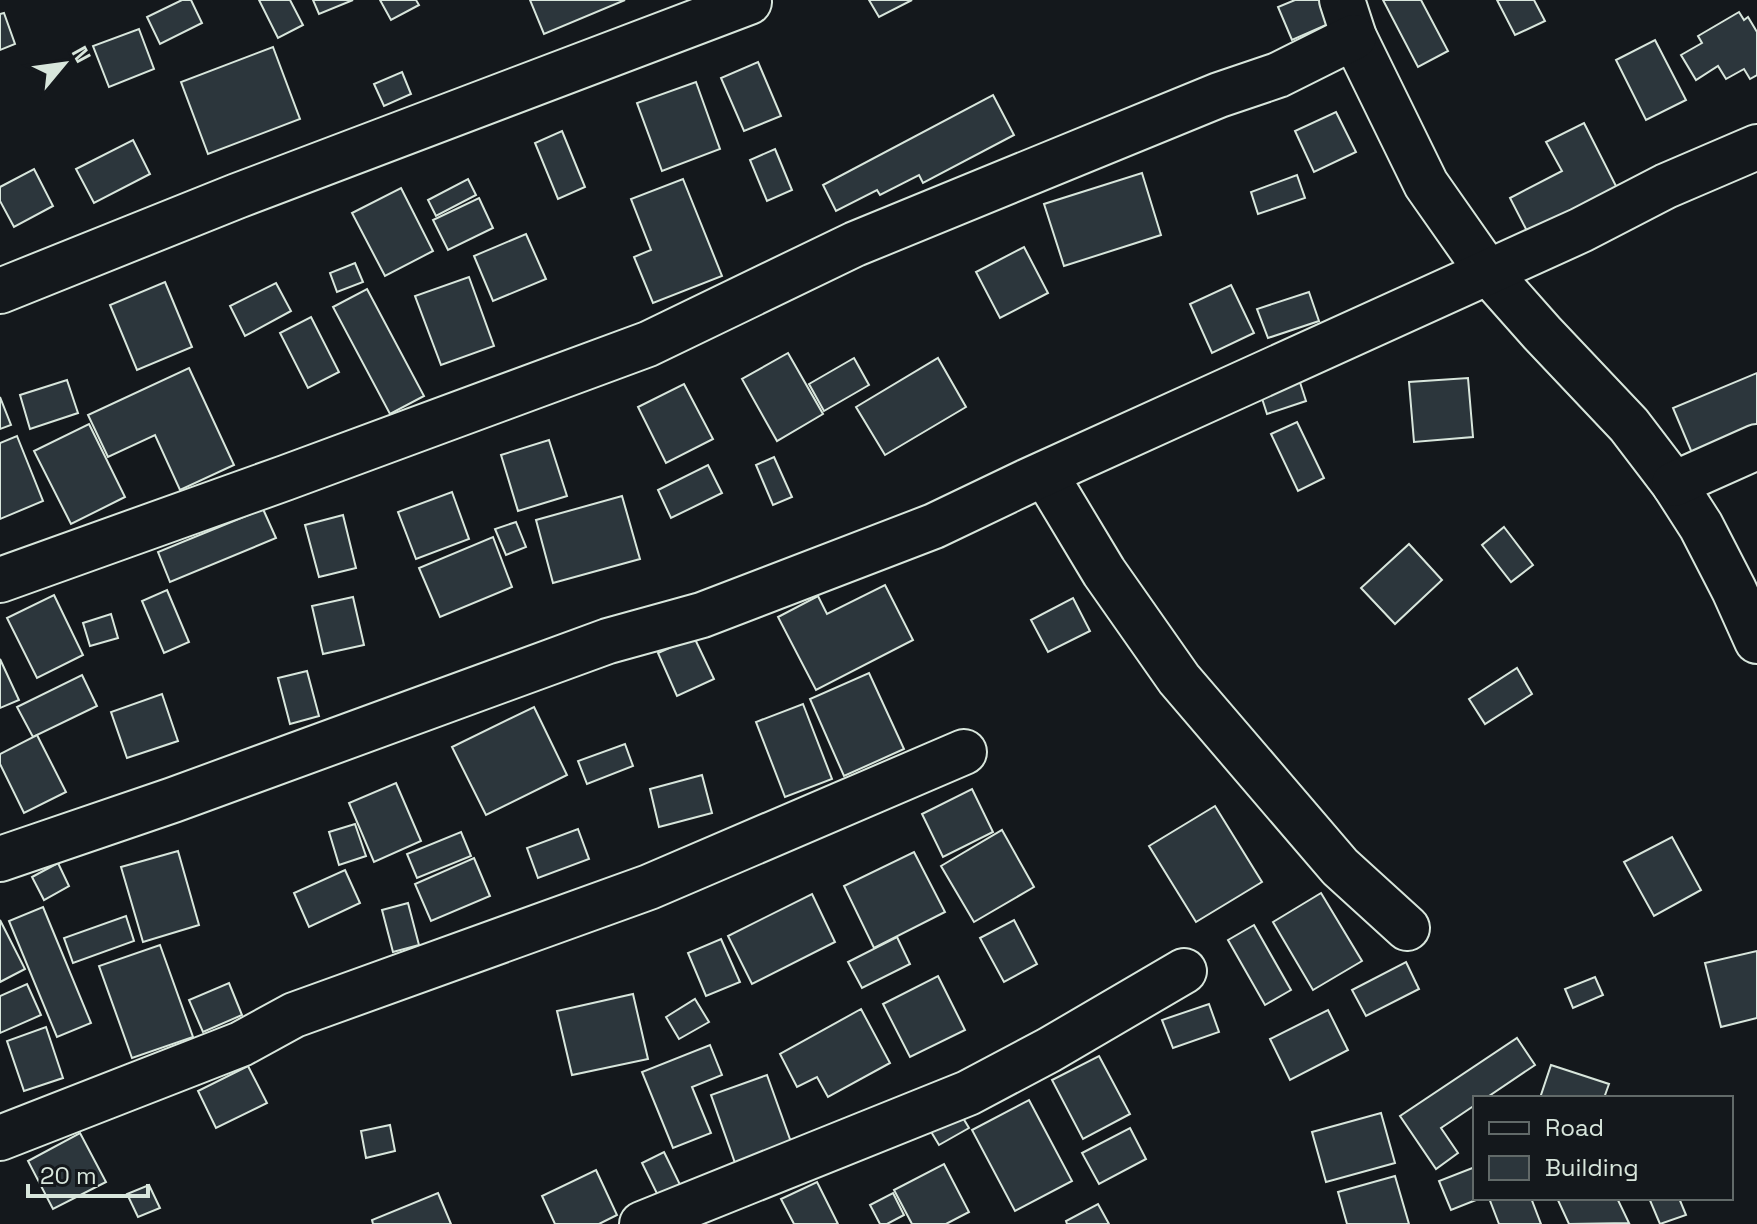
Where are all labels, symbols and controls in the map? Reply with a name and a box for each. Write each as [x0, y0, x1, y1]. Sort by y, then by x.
north arrow [24, 24, 104, 104]
text: N [66, 41, 97, 68]
legend [1473, 1096, 1733, 1200]
text: Road [1545, 1112, 1604, 1143]
scale bar [28, 1148, 148, 1198]
text: Building [1545, 1152, 1639, 1183]
text: 20 m [40, 1160, 97, 1191]

